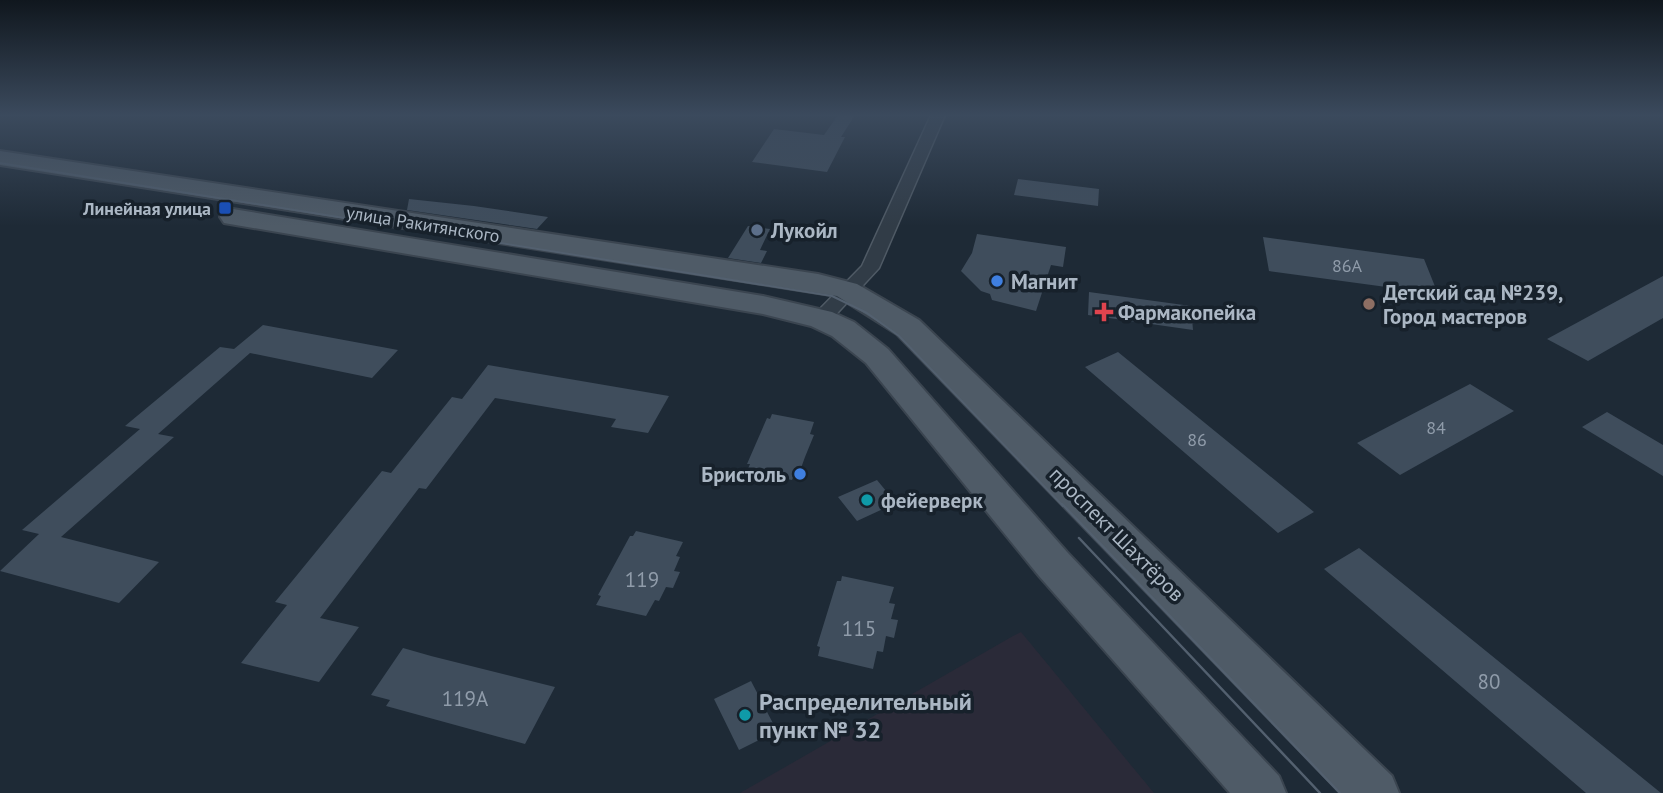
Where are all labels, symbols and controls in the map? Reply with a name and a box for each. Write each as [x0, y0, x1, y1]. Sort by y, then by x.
place label: Линейная улица [82, 197, 211, 220]
marker: Линейная улица [217, 200, 233, 216]
street label: улица Ракитянского [345, 201, 501, 247]
place label: Лукойл [770, 217, 838, 244]
marker: Лукойл [749, 222, 765, 238]
house number: 86А [1332, 254, 1363, 277]
place label: Магнит [1011, 268, 1078, 295]
marker: Магнит [989, 273, 1005, 289]
place label: Детский сад №239, Город мастеров [1383, 279, 1563, 330]
marker: Детский сад №239, Город мастеров [1361, 296, 1377, 312]
place label: Фармакопейка [1118, 299, 1256, 326]
marker: Фармакопейка [1096, 304, 1112, 320]
house number: 84 [1426, 416, 1446, 439]
house number: 86 [1187, 428, 1207, 451]
place label: Бристоль [701, 461, 786, 488]
street label: проспект Шахтёров [1044, 461, 1190, 607]
marker: Бристоль [792, 466, 808, 482]
place label: фейерверк [881, 487, 983, 514]
marker: фейерверк [859, 492, 875, 508]
house number: 119 [625, 566, 659, 593]
house number: 115 [842, 615, 876, 642]
house number: 80 [1478, 668, 1500, 695]
house number: 119А [442, 685, 489, 712]
place label: Распределительный пункт № 32 [759, 686, 972, 745]
marker: Распределительный пункт № 32 [737, 707, 753, 723]

